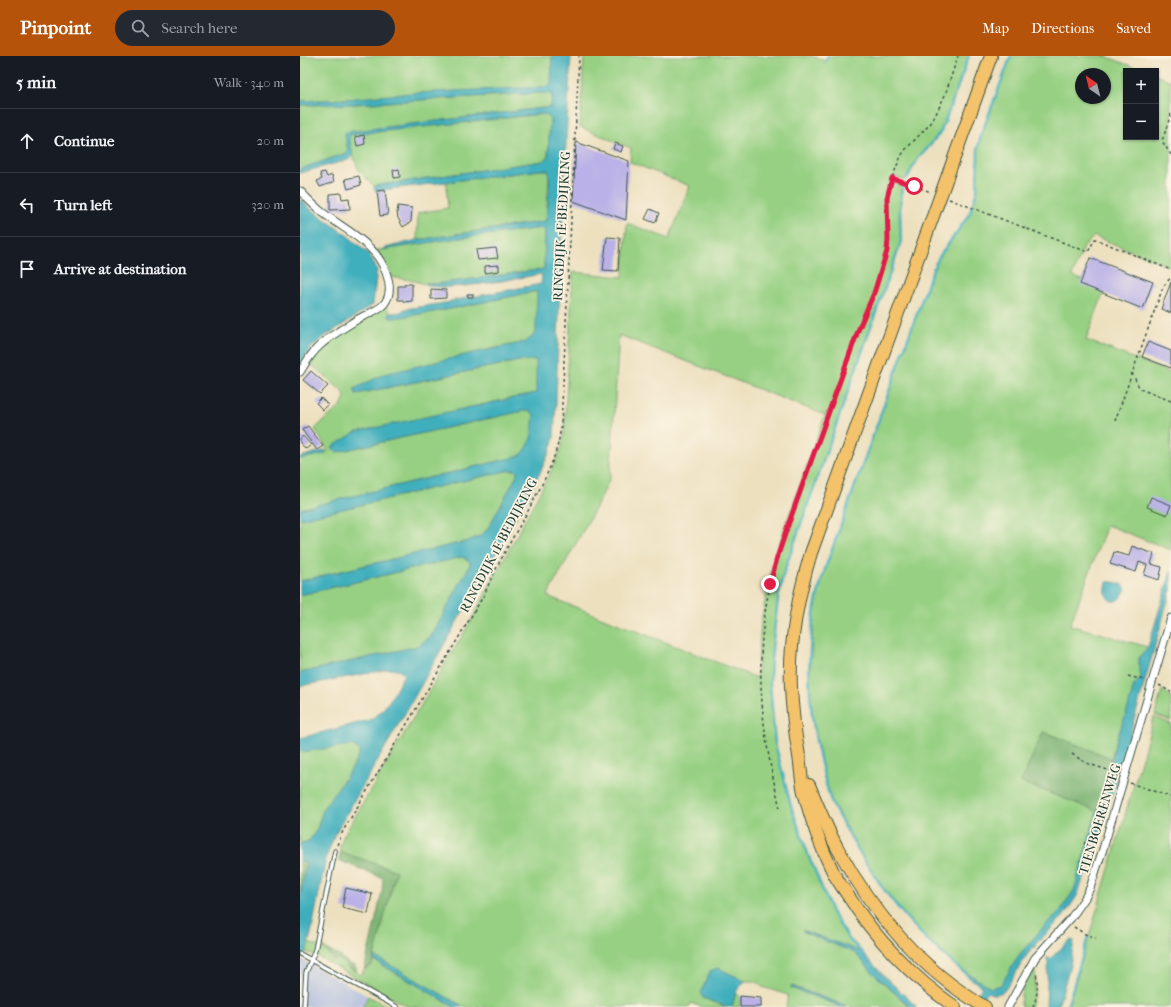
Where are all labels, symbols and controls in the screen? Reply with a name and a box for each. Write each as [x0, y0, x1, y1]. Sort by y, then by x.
search box [115, 10, 395, 46]
text: Pinpoint [20, 17, 91, 39]
icon: search [129, 17, 151, 39]
text: Search here [161, 19, 237, 37]
text: Map [982, 20, 1009, 37]
text: Directions [1031, 20, 1094, 37]
text: Saved [1116, 20, 1151, 37]
north arrow [1075, 68, 1111, 104]
map controls [1123, 68, 1159, 140]
button: + [1123, 68, 1159, 104]
text: 5 min [16, 72, 56, 92]
text: Walk · 340 m [214, 75, 284, 90]
button: − [1123, 104, 1159, 140]
icon: ahead [16, 130, 38, 152]
text: Continue [54, 132, 114, 150]
text: 20 m [257, 133, 284, 148]
street label: RINGDIJK 1E BEDIJKING [550, 151, 573, 301]
route start [905, 177, 923, 195]
icon: left [16, 194, 38, 216]
text: Turn left [54, 196, 112, 214]
text: 320 m [251, 197, 284, 212]
icon: arrive [16, 258, 38, 280]
text: Arrive at destination [54, 260, 186, 278]
street label: RINGDIJK 1E BEDIJKING [457, 475, 540, 615]
route end [761, 575, 779, 593]
street label: TIENBOERENWEG [1075, 762, 1124, 876]

